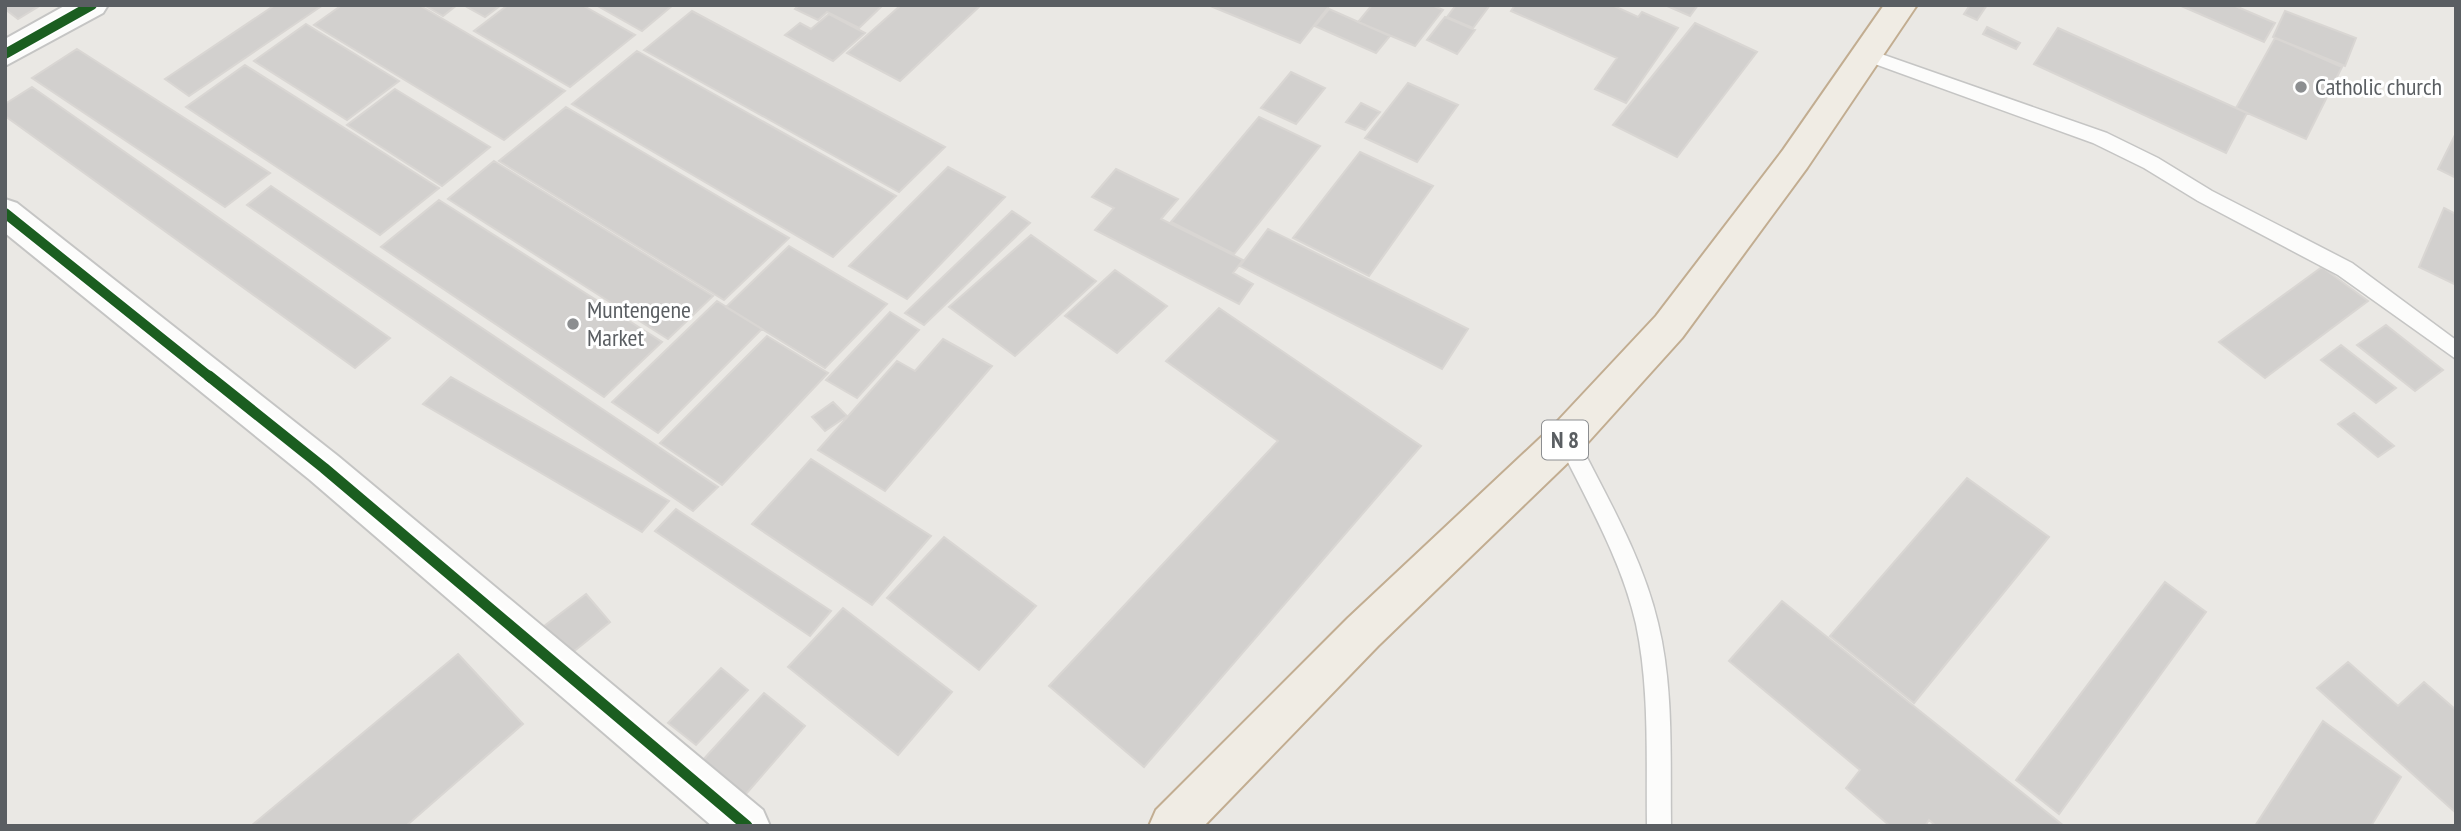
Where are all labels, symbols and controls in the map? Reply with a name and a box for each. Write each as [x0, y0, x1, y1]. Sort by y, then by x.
place label: Catholic church [2315, 71, 2442, 102]
marker: Catholic church [2293, 79, 2309, 95]
place label: Muntengene Market [587, 294, 691, 353]
marker: Muntengene Market [565, 316, 581, 332]
road number: N 8 [1542, 420, 1588, 460]

